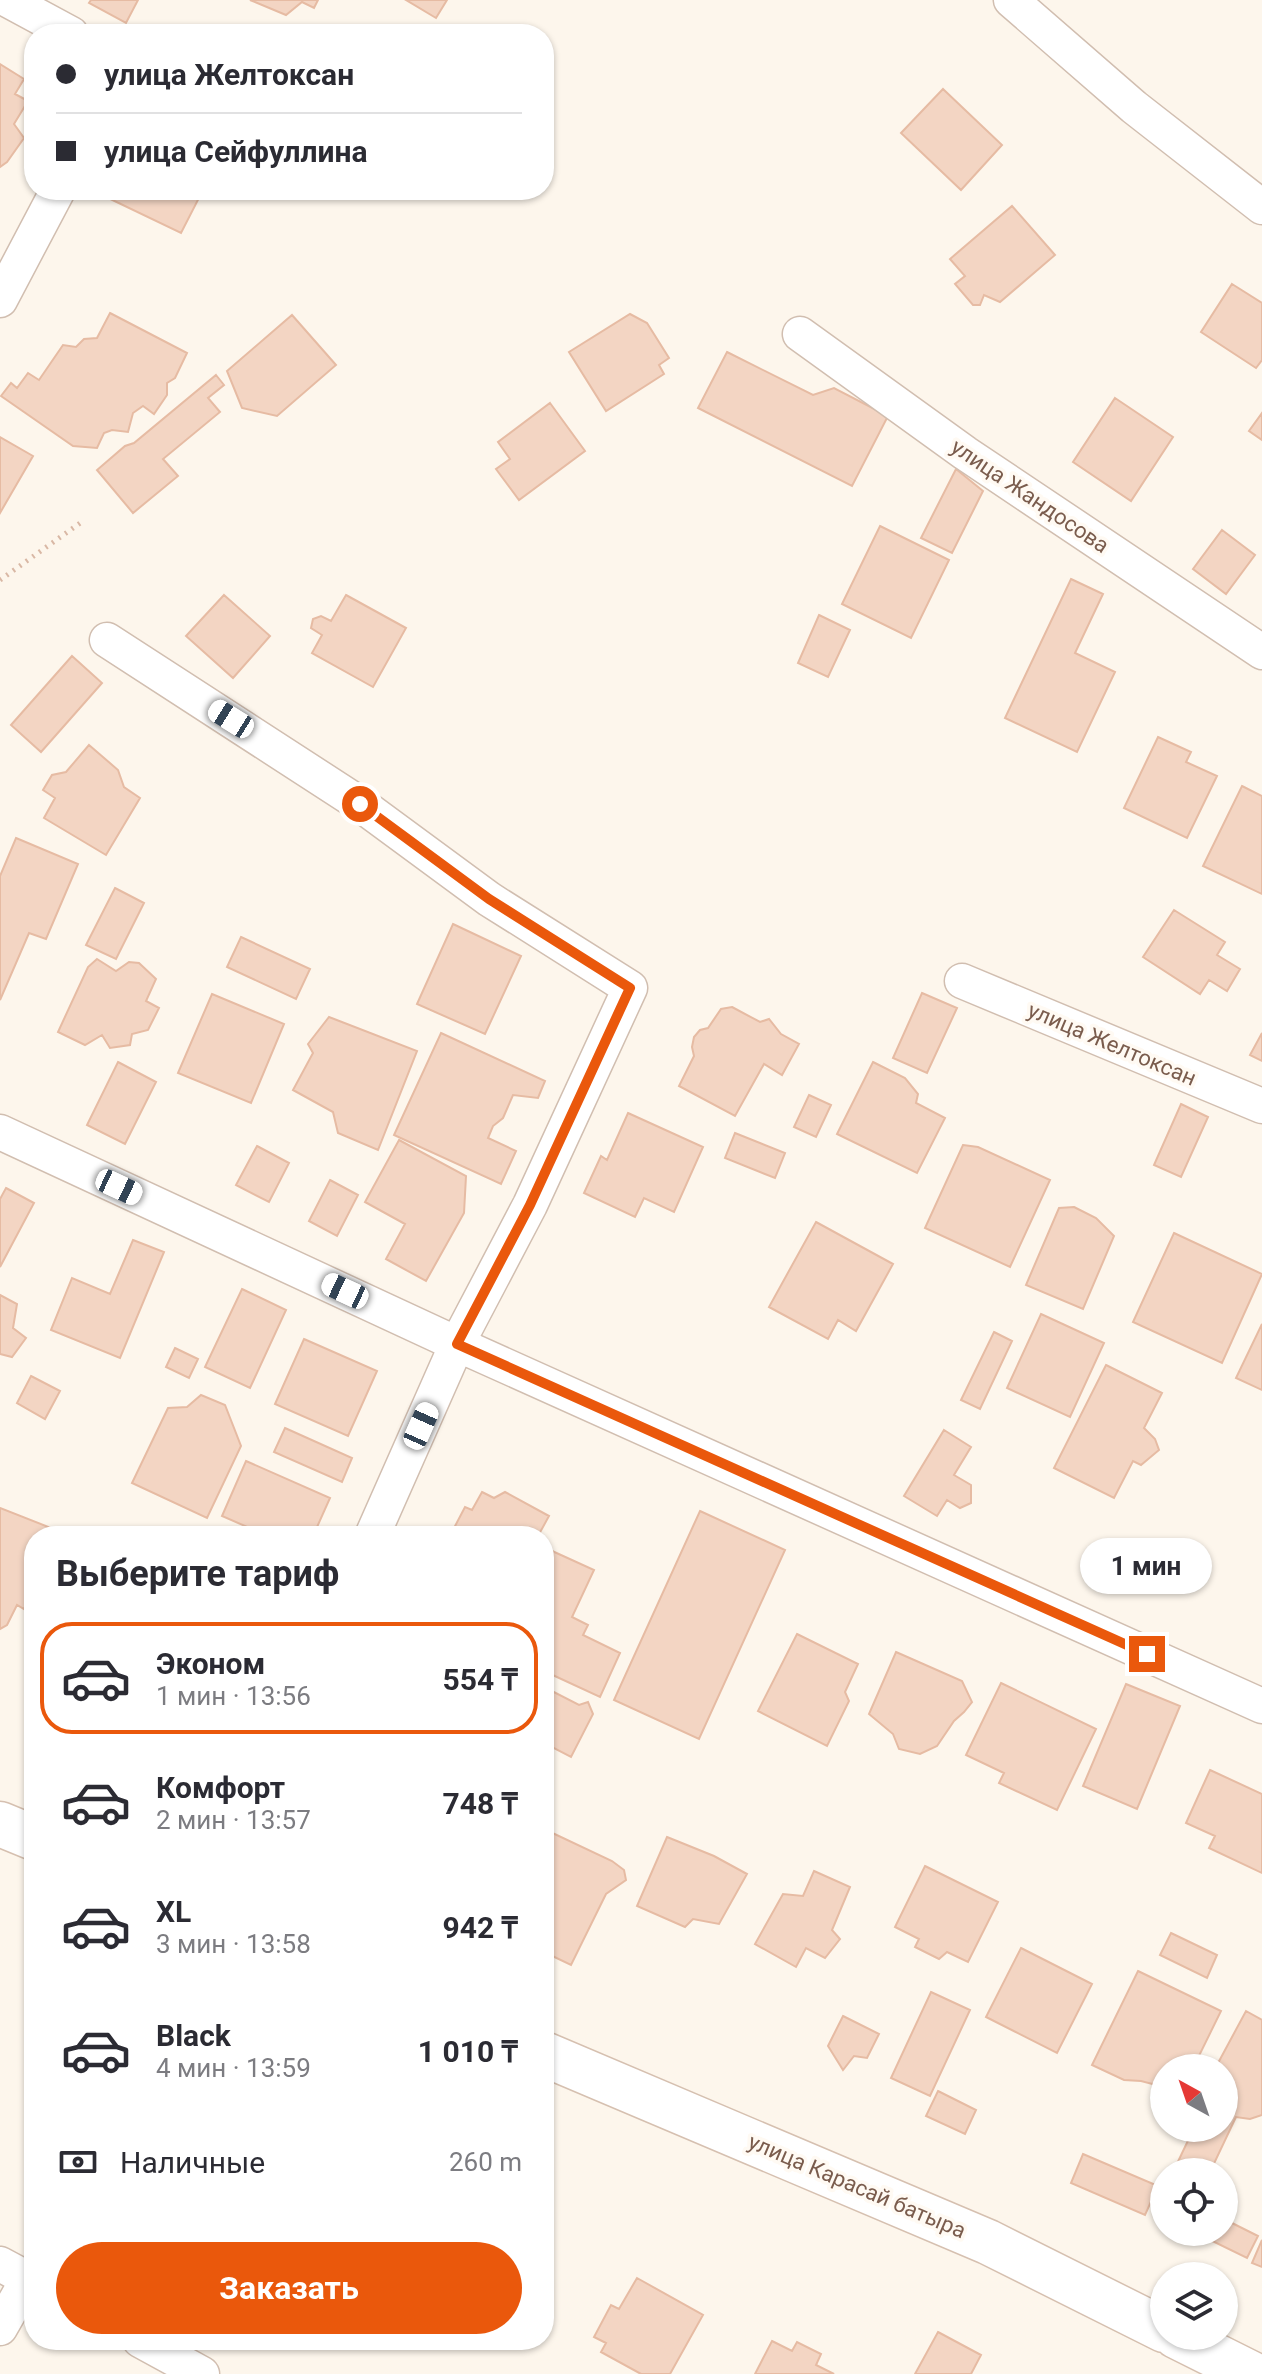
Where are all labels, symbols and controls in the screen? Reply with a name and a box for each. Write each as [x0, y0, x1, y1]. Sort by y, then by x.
text: улица Желтоксан [104, 57, 354, 92]
text: улица Сейфуллина [104, 134, 367, 169]
street label: улица Жандосова [946, 434, 1114, 558]
car [204, 696, 258, 742]
route start [342, 786, 378, 822]
street label: улица Желтоксан [1024, 997, 1200, 1091]
car [92, 1166, 146, 1208]
car [318, 1270, 372, 1312]
car [400, 1399, 442, 1453]
callout: 1 мин [1081, 1538, 1213, 1594]
text: 1 мин [1111, 1551, 1181, 1581]
text: Выберите тариф [56, 1553, 339, 1595]
route end [1129, 1636, 1165, 1672]
icon: car [60, 1642, 132, 1714]
text: Эконом [156, 1646, 265, 1681]
text: 554 ₸ [443, 1662, 518, 1697]
text: 1 мин · 13:56 [156, 1681, 311, 1711]
icon: car [60, 1766, 132, 1838]
text: Комфорт [156, 1770, 285, 1805]
text: 748 ₸ [443, 1786, 518, 1821]
text: 2 мин · 13:57 [156, 1805, 311, 1835]
icon: car [60, 1890, 132, 1962]
text: XL [156, 1894, 191, 1929]
text: 942 ₸ [443, 1910, 518, 1945]
text: 3 мин · 13:58 [156, 1929, 311, 1959]
icon: car [60, 2014, 132, 2086]
text: Black [156, 2018, 231, 2053]
text: 1 010 ₸ [418, 2034, 518, 2069]
text: 4 мин · 13:59 [156, 2053, 311, 2083]
north arrow [1150, 2054, 1238, 2142]
map controls [1150, 2054, 1238, 2350]
street label: улица Карасай батыра [744, 2129, 970, 2243]
icon: cash [56, 2140, 100, 2184]
text: Наличные [120, 2145, 265, 2180]
text: 260 m [449, 2147, 522, 2177]
button: locate [1150, 2158, 1238, 2246]
button: Заказать [56, 2242, 522, 2334]
button: layers [1150, 2262, 1238, 2350]

